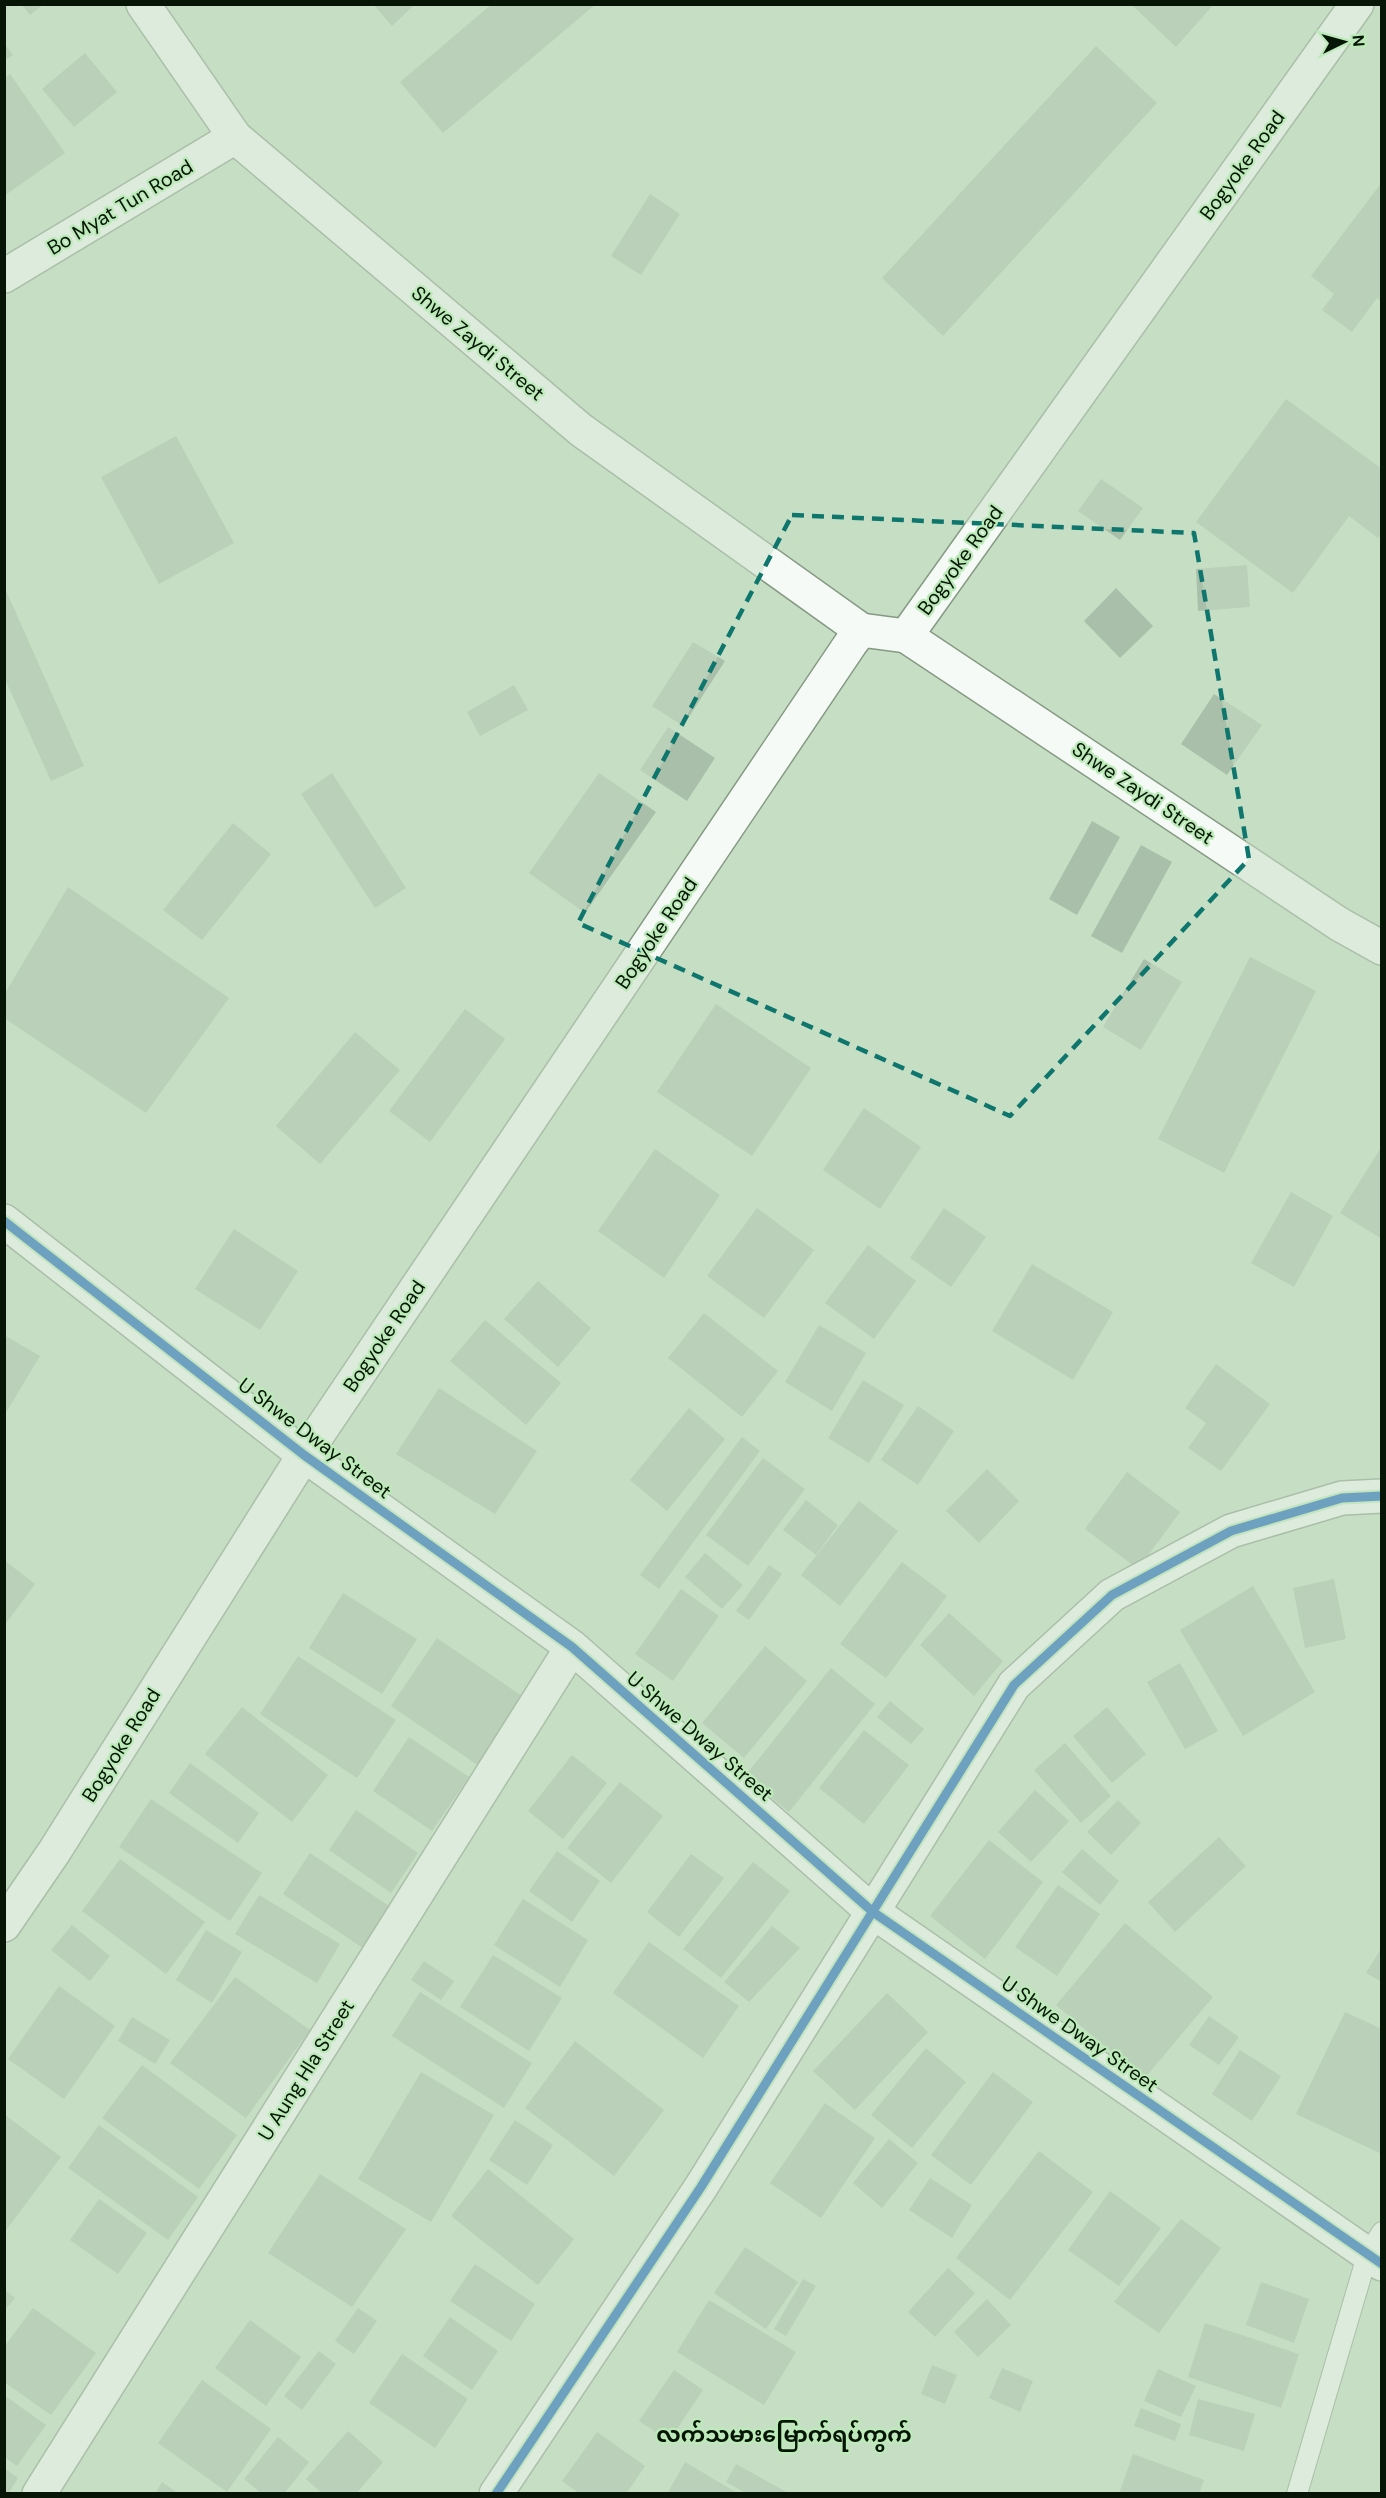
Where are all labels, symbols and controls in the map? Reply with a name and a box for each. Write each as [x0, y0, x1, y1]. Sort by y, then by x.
north arrow [1314, 12, 1374, 72]
text: N [1347, 34, 1369, 47]
street label: Bogyoke Road [1193, 105, 1291, 225]
street label: Bo Myat Tun Road [42, 153, 198, 261]
street label: Shwe Zaydi Street [406, 280, 550, 406]
street label: Bogyoke Road [911, 500, 1009, 620]
street label: Shwe Zaydi Street [1067, 736, 1219, 850]
street label: Bogyoke Road [609, 872, 703, 994]
street label: Bogyoke Road [337, 1275, 431, 1397]
street label: U Shwe Dway Street [233, 1372, 397, 1504]
street label: U Shwe Dway Street [621, 1665, 779, 1807]
street label: Bogyoke Road [76, 1683, 166, 1807]
street label: U Shwe Dway Street [997, 1970, 1164, 2098]
street label: U Aung Hla Street [252, 1994, 360, 2146]
district label: လက်သမားမြောက်ရပ်ကွက် [656, 2419, 912, 2452]

